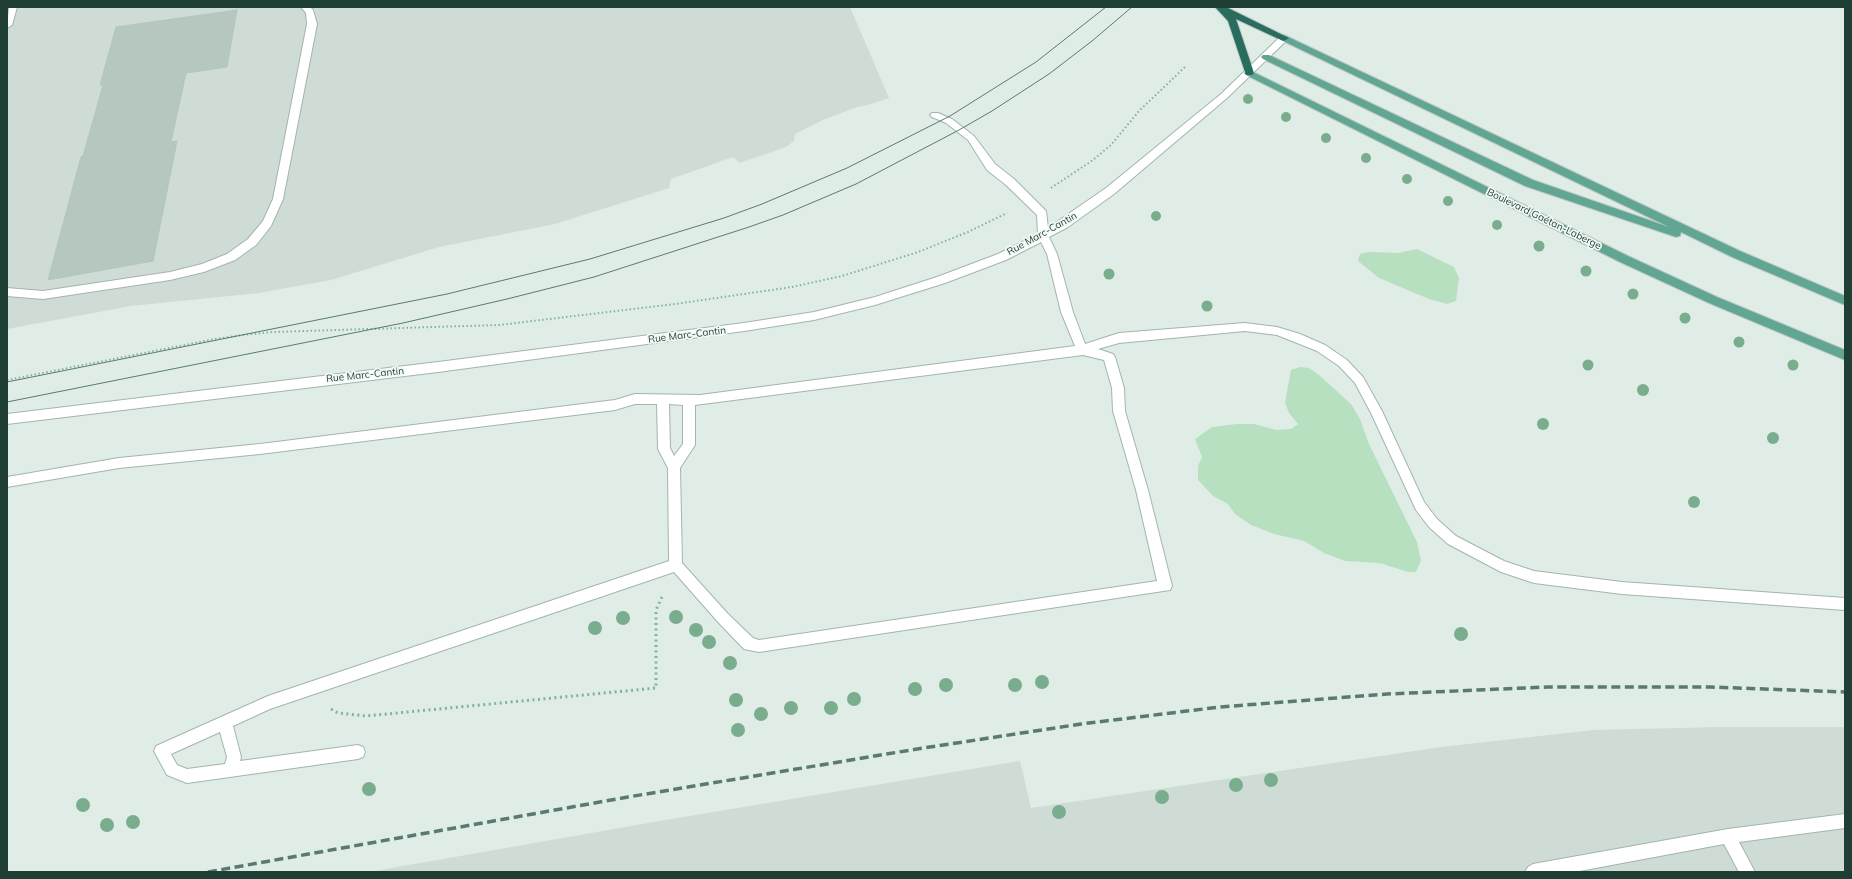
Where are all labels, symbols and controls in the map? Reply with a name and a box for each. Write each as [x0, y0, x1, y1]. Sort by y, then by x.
street label: Boulevard Gaétan-Laberge [1485, 186, 1603, 252]
street label: Rue Marc-Cantin [1005, 210, 1079, 258]
street label: Rue Marc-Cantin [647, 324, 727, 346]
street label: Rue Marc-Cantin [325, 365, 405, 385]

